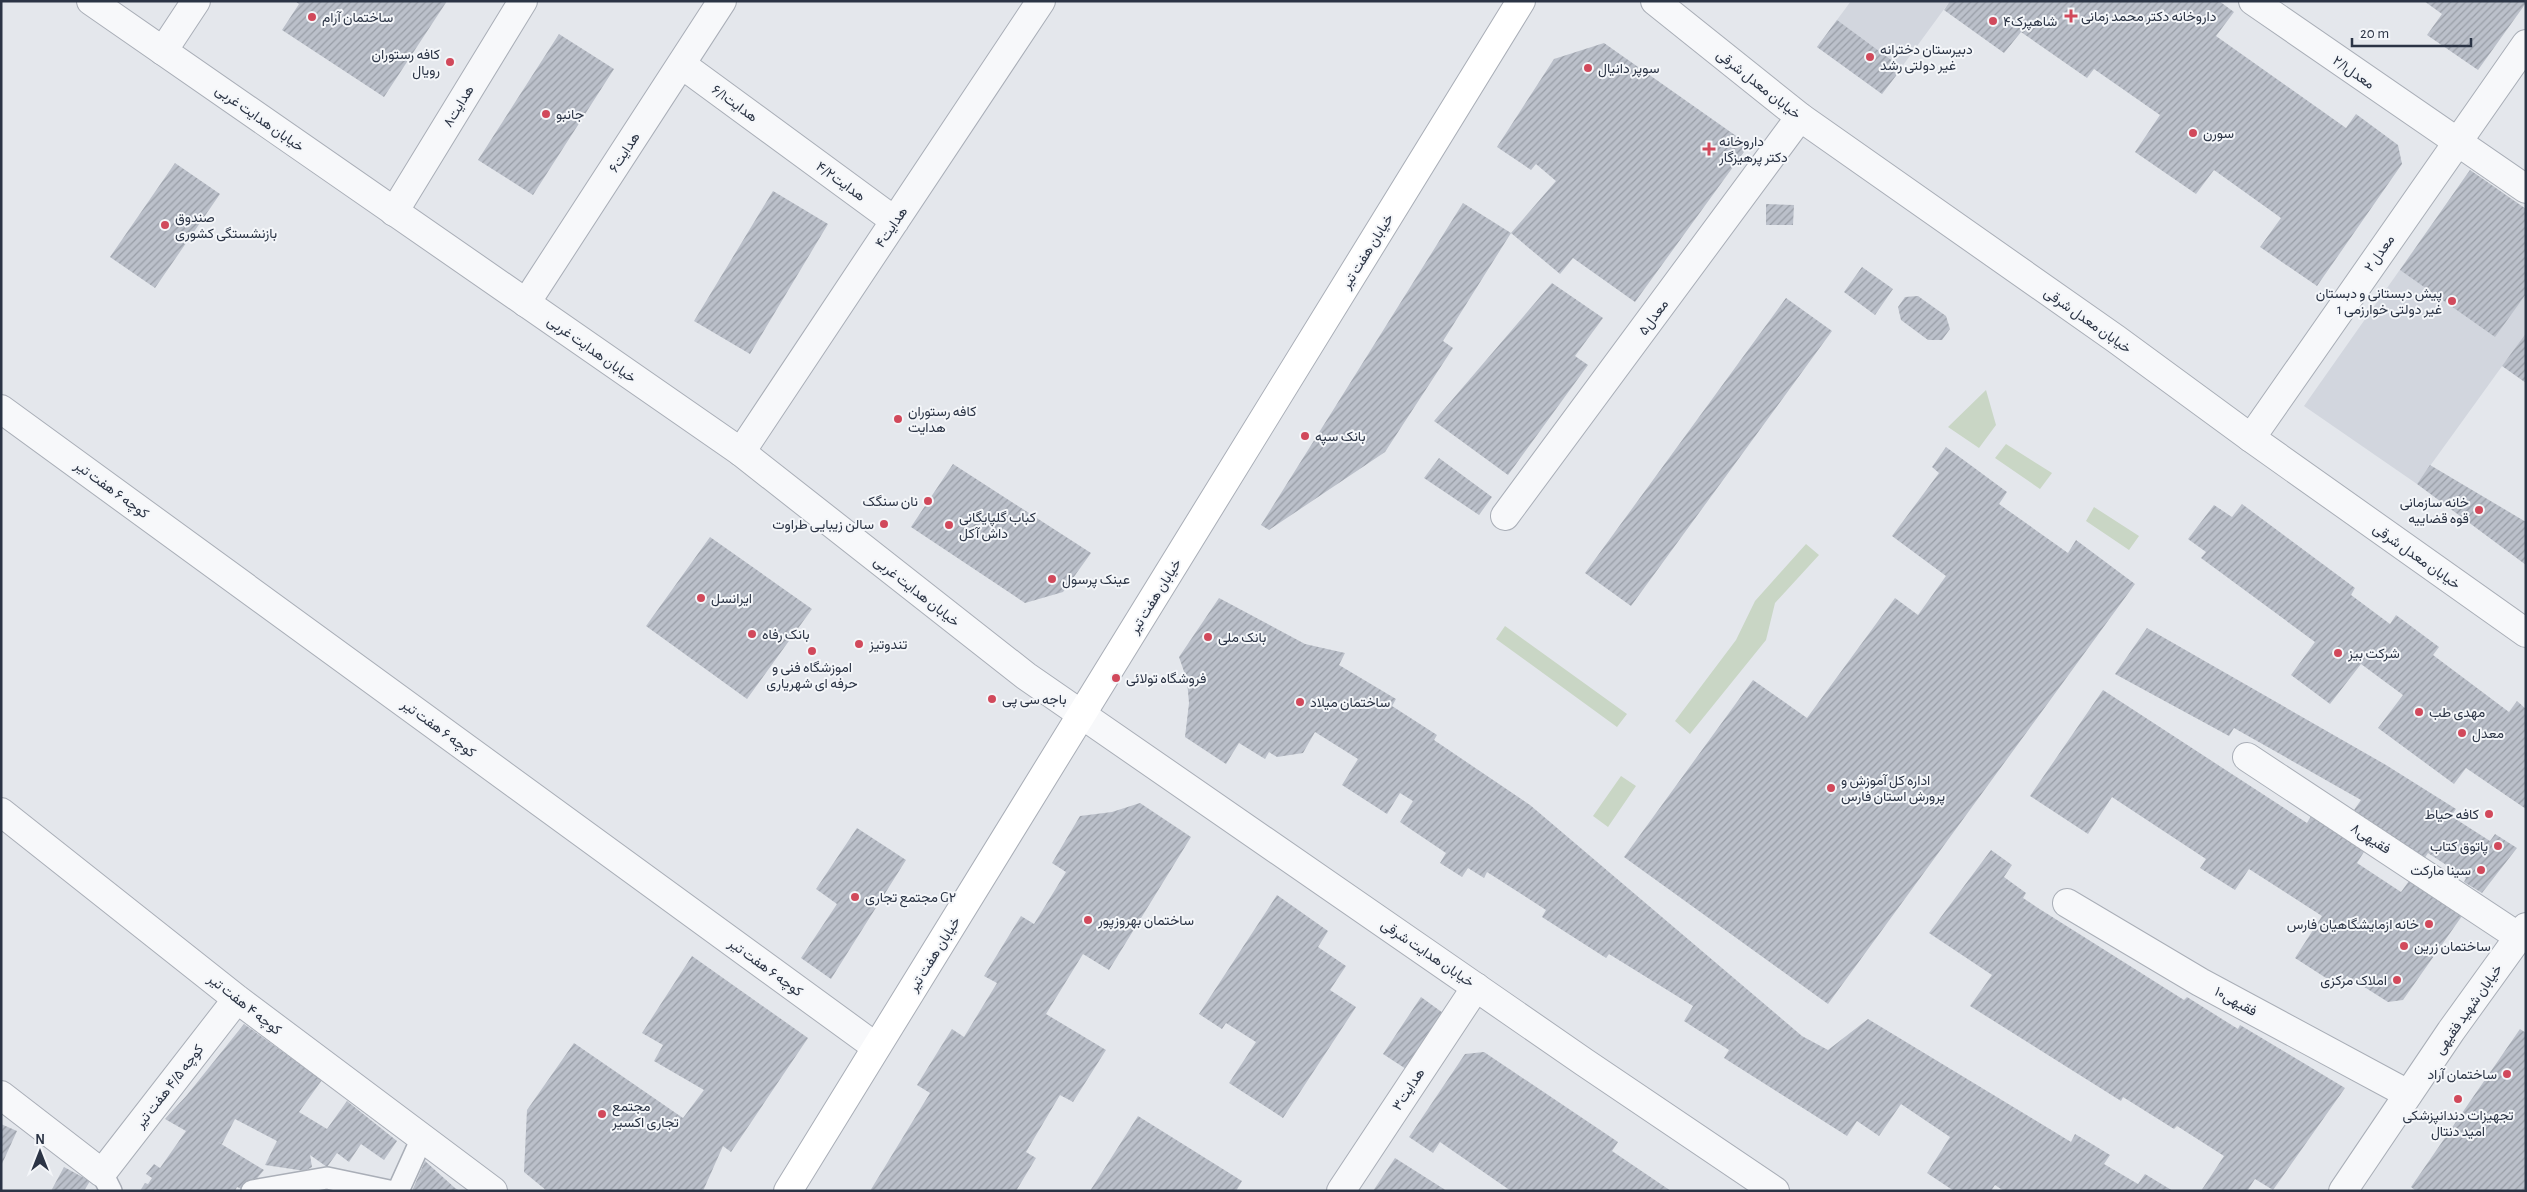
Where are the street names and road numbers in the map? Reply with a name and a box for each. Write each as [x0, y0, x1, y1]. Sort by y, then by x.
street label: خیابان معدل شرقی [1712, 48, 1803, 124]
street label: ۲/۱معدل [2329, 54, 2377, 94]
street label: خیابان هدایت غربی [212, 83, 306, 155]
street label: هدایت۸ [441, 83, 477, 130]
street label: هدایت۶/۱ [709, 83, 760, 125]
street label: هدایت۶ [607, 130, 643, 175]
street label: هدایت۴/۲ [813, 159, 868, 204]
street label: هدایت۴ [873, 204, 911, 250]
street label: خیابان هفت تیر [1339, 212, 1397, 293]
street label: معدل ۲ [2362, 233, 2399, 276]
street label: خیابان معدل شرقی [2040, 286, 2134, 358]
street label: معدل۵ [1636, 297, 1673, 339]
street label: خیابان هدایت غربی [544, 314, 638, 386]
street label: کوچه ۶ هفت تیر [70, 458, 151, 523]
street label: خیابان معدل شرقی [2369, 522, 2463, 594]
street label: خیابان هدایت غربی [870, 554, 962, 630]
street label: خیابان هفت تیر [1127, 557, 1185, 638]
street label: کوچه ۶ هفت تیر [397, 697, 478, 762]
street label: فقیهی۸ [2348, 821, 2393, 858]
street label: خیابان هفت تیر [906, 915, 964, 996]
street label: خیابان هدایت شرقی [1378, 918, 1476, 991]
street label: کوچه ۶ هفت تیر [724, 936, 805, 1001]
street label: خیابان شهید فقیهی [2433, 962, 2506, 1058]
street label: کوچه ۴ هفت تیر [203, 971, 284, 1039]
street label: فقیهی۱۰ [2212, 985, 2259, 1020]
street label: کوچه ۴/۵ هفت تیر [132, 1042, 208, 1133]
street label: هدایت۳ [1390, 1066, 1428, 1113]

